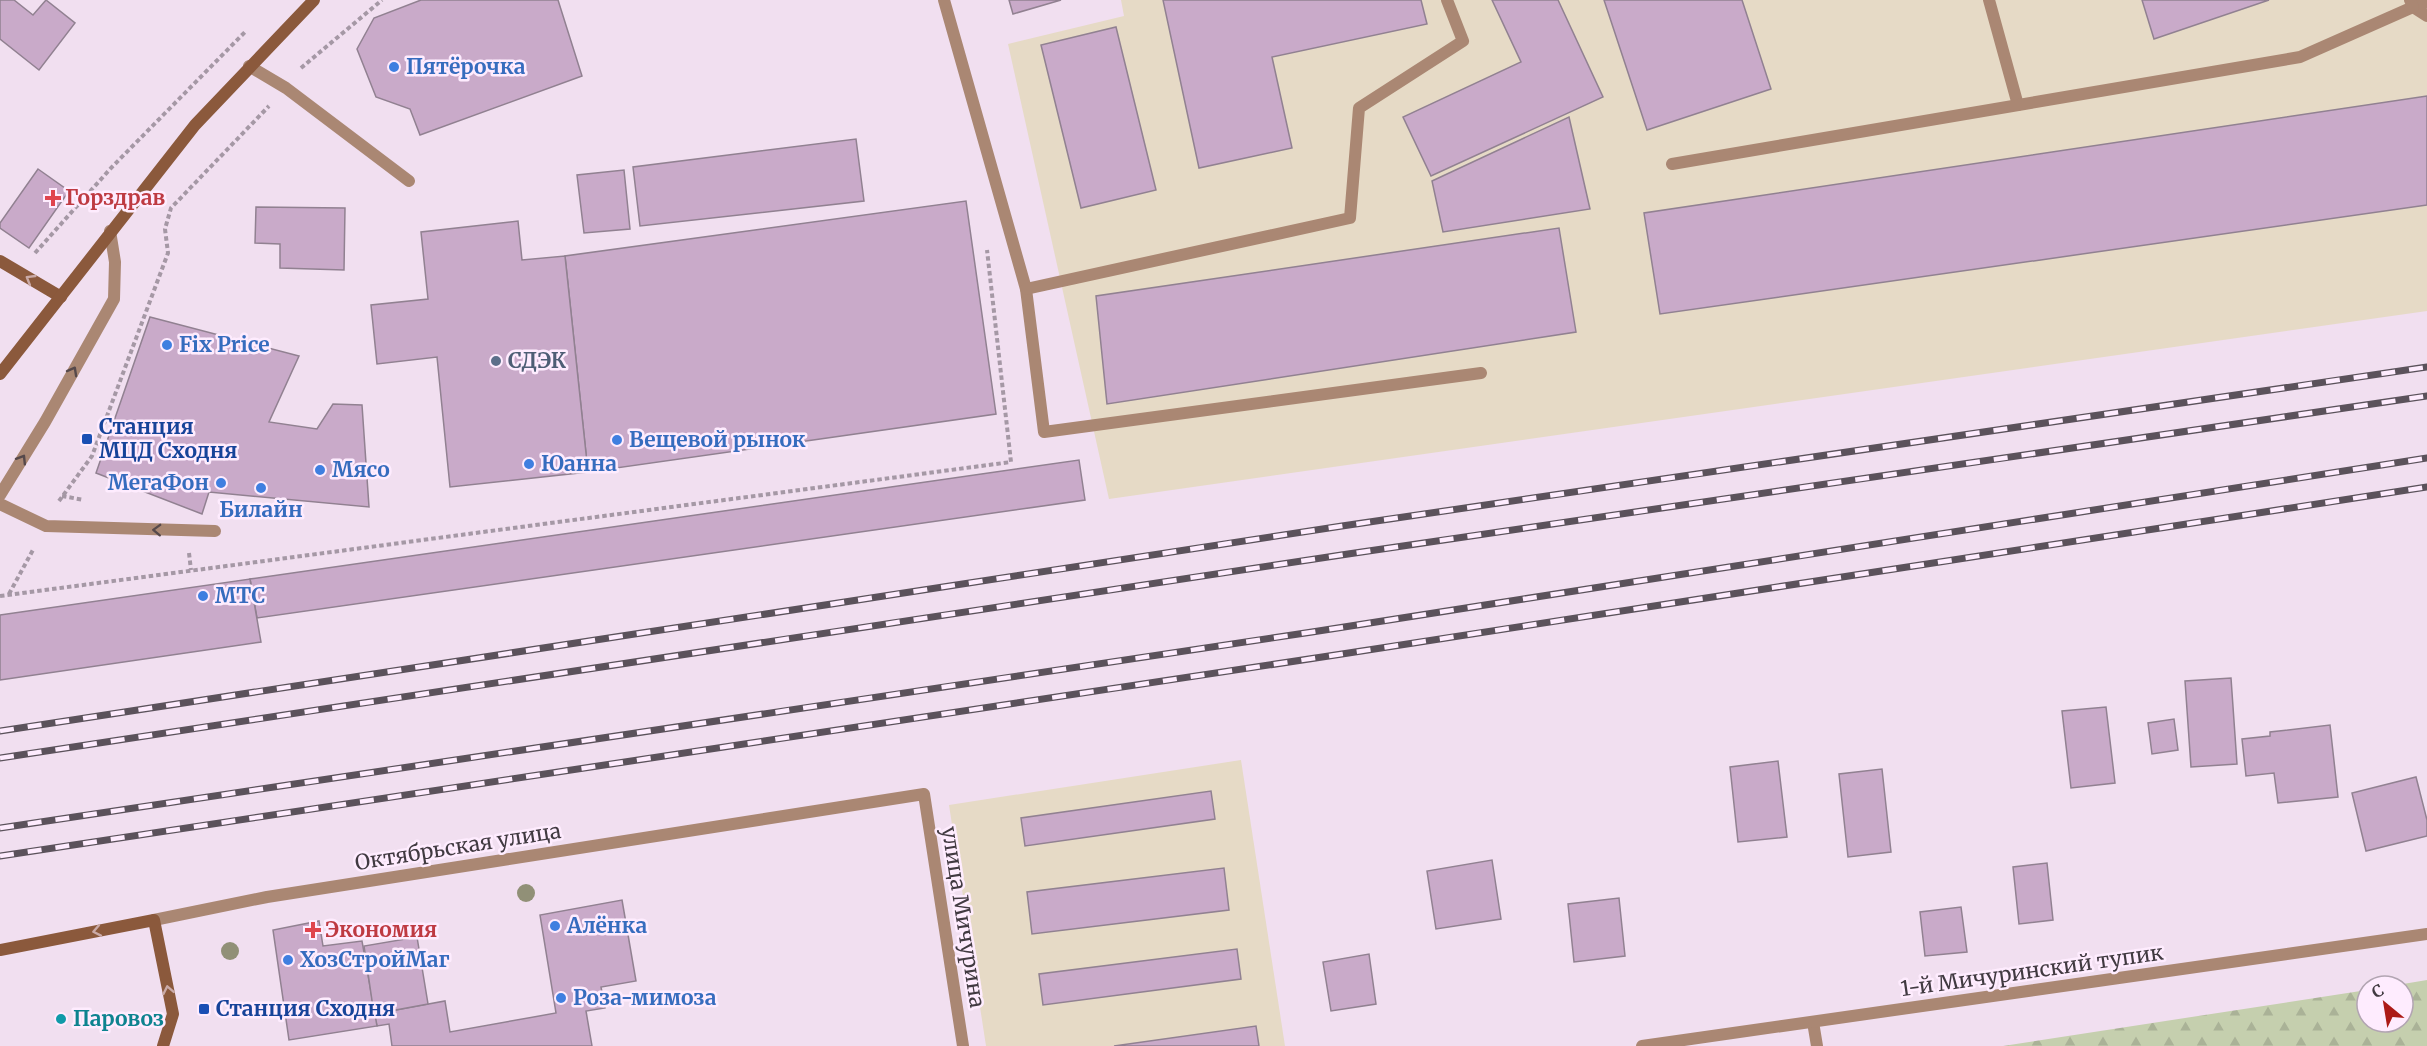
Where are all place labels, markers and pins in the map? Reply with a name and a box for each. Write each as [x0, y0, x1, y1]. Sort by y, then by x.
place label: Пятёрочка [406, 53, 526, 80]
marker: Пятёрочка [387, 60, 401, 74]
place label: Горздрав [65, 184, 165, 211]
marker: Горздрав [46, 191, 60, 205]
place label: Fix Price [179, 331, 270, 358]
marker: Fix Price [160, 338, 174, 352]
place label: СДЭК [508, 347, 567, 374]
marker: СДЭК [489, 354, 503, 368]
place label: Станция МЦД Сходня [99, 413, 238, 464]
place label: Вещевой рынок [629, 426, 806, 453]
marker: Станция МЦД Сходня [80, 432, 94, 446]
marker: Вещевой рынок [610, 433, 624, 447]
place label: Юанна [541, 450, 617, 477]
place label: Мясо [332, 456, 390, 483]
marker: Юанна [522, 457, 536, 471]
marker: Мясо [313, 463, 327, 477]
place label: МегаФон [108, 469, 209, 496]
marker: МегаФон [214, 476, 228, 490]
marker: Билайн [254, 481, 268, 495]
place label: Билайн [219, 496, 303, 523]
place label: МТС [215, 582, 265, 609]
marker: МТС [196, 589, 210, 603]
place label: Алёнка [566, 912, 647, 939]
place label: Экономия [325, 916, 437, 943]
marker: Алёнка [548, 919, 562, 933]
marker: Экономия [306, 923, 320, 937]
place label: ХозСтройМаг [300, 946, 450, 973]
marker: ХозСтройМаг [281, 953, 295, 967]
place label: Роза-мимоза [573, 984, 717, 1011]
marker: Роза-мимоза [554, 991, 568, 1005]
place label: Станция Сходня [216, 995, 395, 1022]
marker: Станция Сходня [197, 1002, 211, 1016]
place label: Паровоз [73, 1005, 164, 1032]
marker: Паровоз [54, 1012, 68, 1026]

